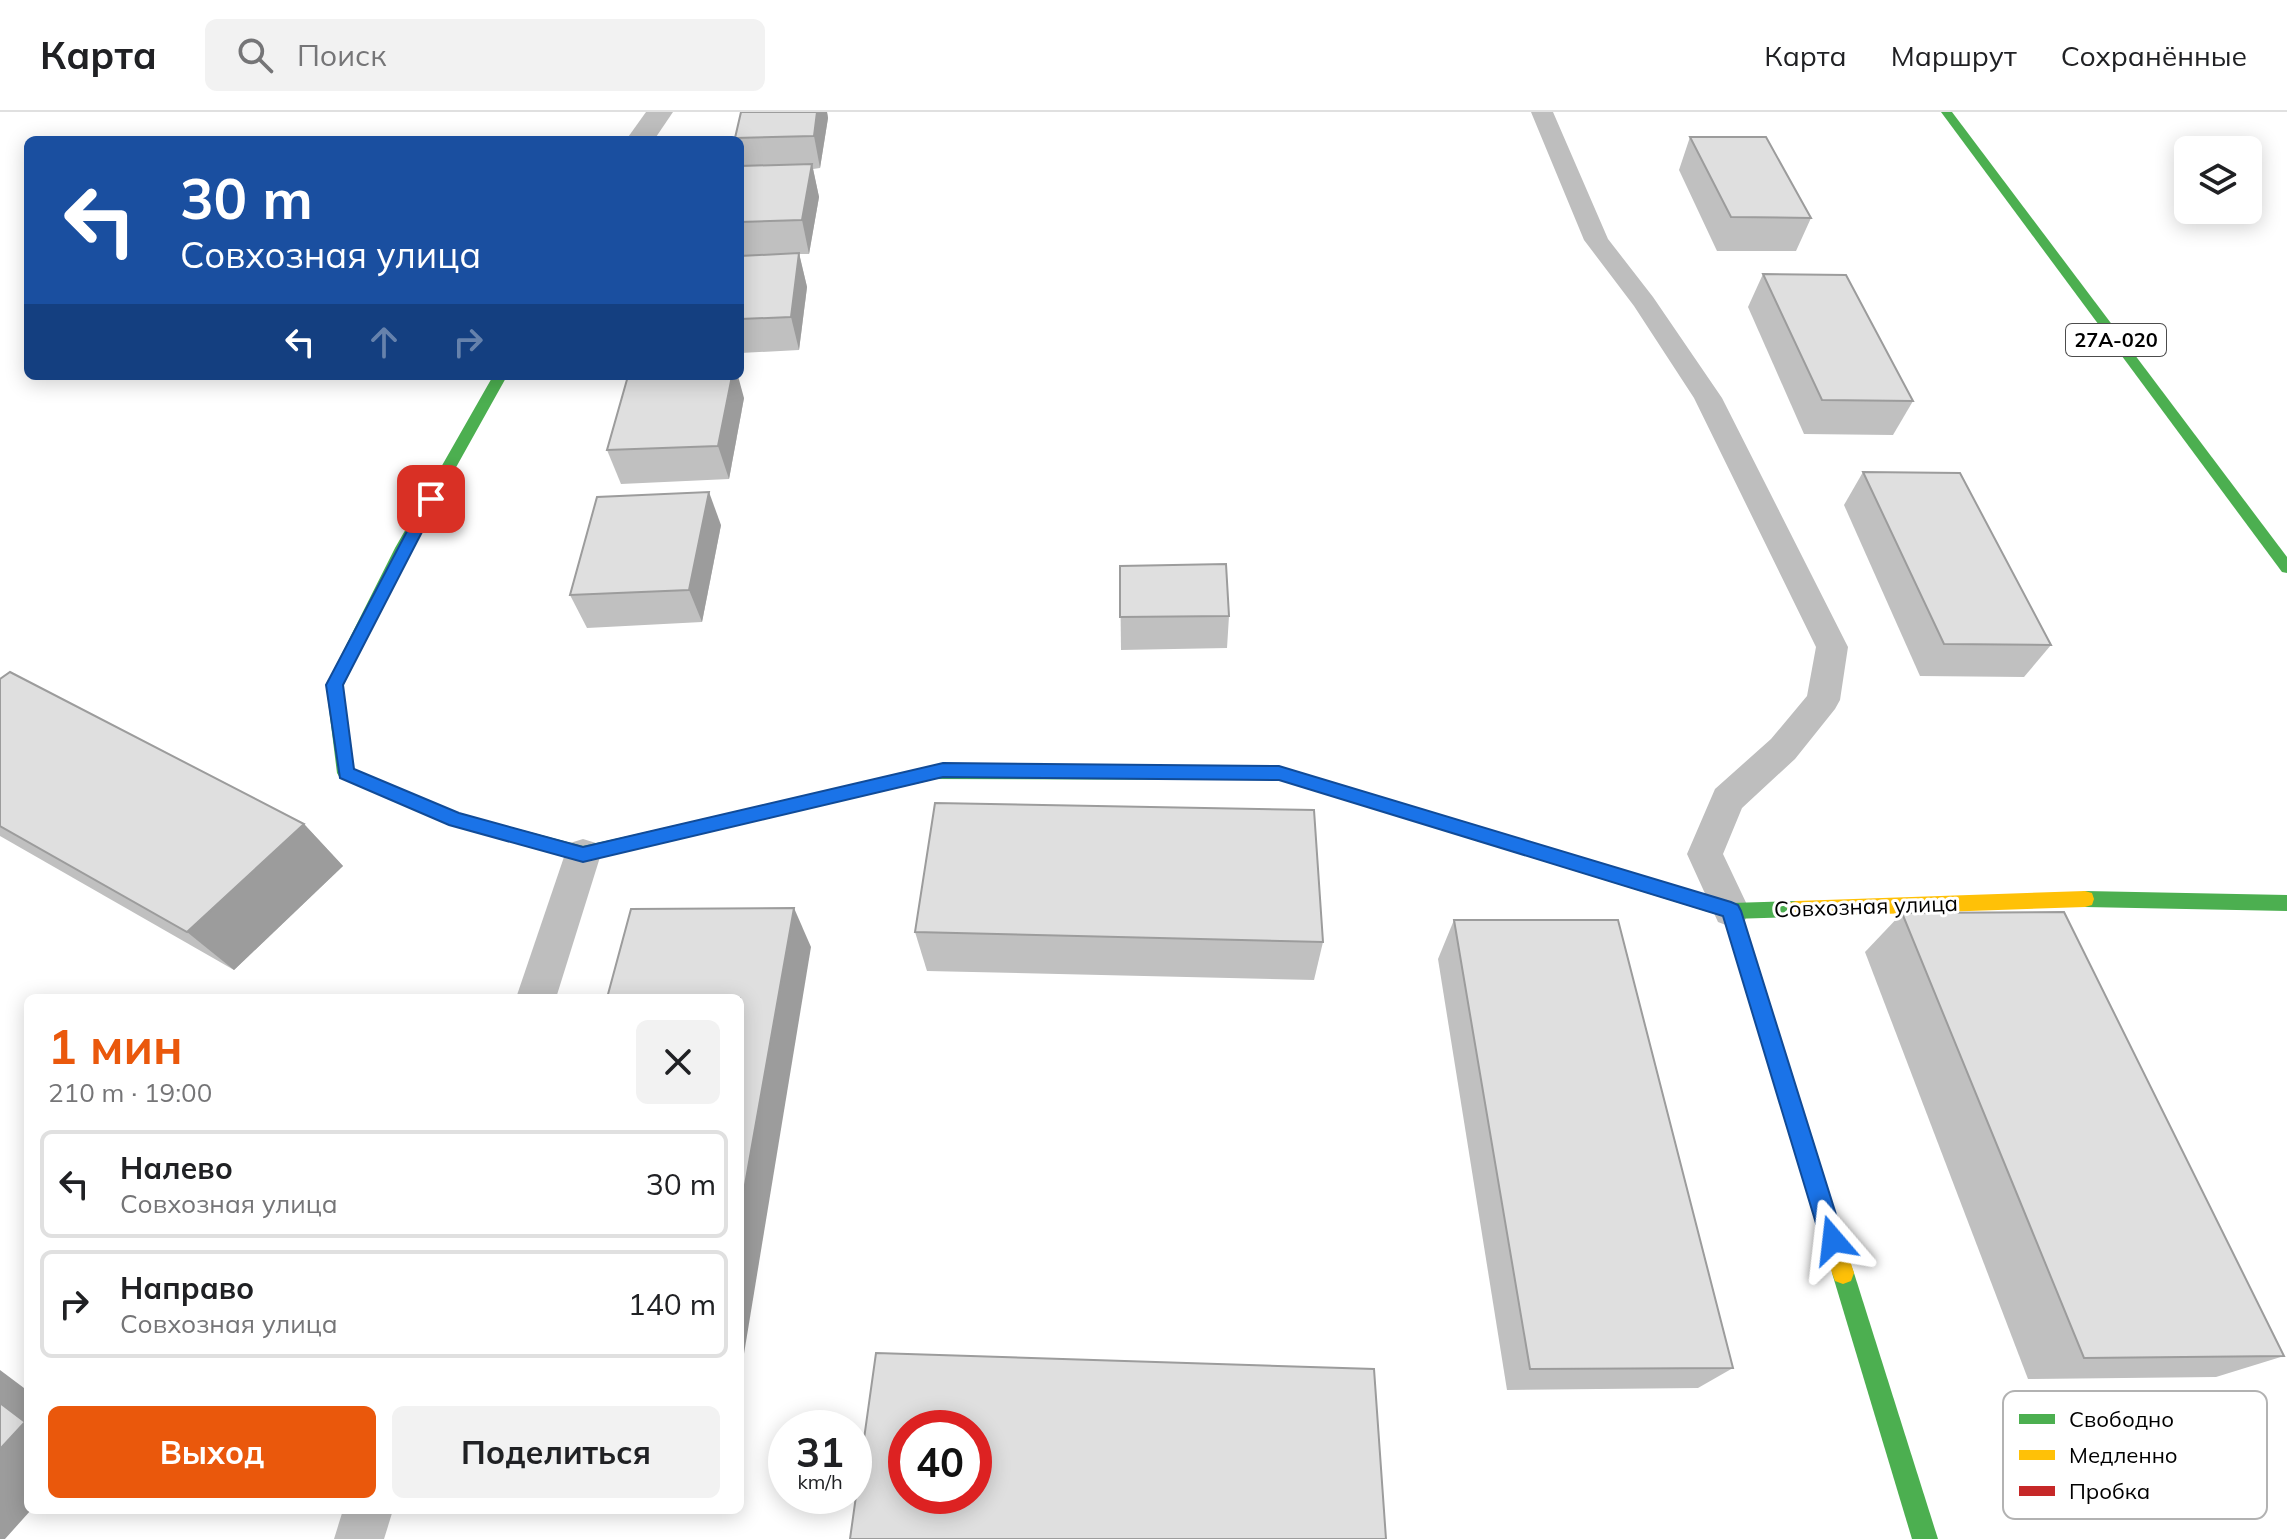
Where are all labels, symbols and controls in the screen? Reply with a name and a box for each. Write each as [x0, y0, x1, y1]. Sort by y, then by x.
search box [205, 19, 765, 91]
text: Карта [40, 31, 157, 79]
icon: search [233, 33, 277, 77]
text: Поиск [297, 36, 386, 74]
text: Карта [1764, 38, 1847, 73]
text: Маршрут [1891, 38, 2017, 73]
text: Сохранённые [2061, 38, 2247, 73]
map controls [2174, 136, 2262, 224]
button: layers [2174, 136, 2262, 224]
text: 30 m [180, 163, 313, 233]
icon: left [48, 168, 152, 272]
text: Совхозная улица [180, 232, 481, 277]
icon: left [278, 320, 322, 364]
icon: ahead [362, 320, 406, 364]
icon: right [446, 320, 490, 364]
road number: 27А-020 [2066, 324, 2166, 356]
pin [397, 465, 465, 533]
icon: arrive [409, 477, 453, 521]
street label: Совхозная улица [1774, 889, 1958, 923]
text: 1 мин [48, 1016, 183, 1076]
button: close [636, 1020, 720, 1104]
text: 210 m · 19:00 [48, 1076, 212, 1109]
text: Налево [120, 1149, 233, 1187]
icon: left [52, 1162, 96, 1206]
text: 30 m [646, 1165, 716, 1203]
text: Совхозная улица [120, 1187, 338, 1220]
position arrow [1791, 1198, 1875, 1282]
text: Направо [120, 1269, 254, 1307]
icon: right [52, 1282, 96, 1326]
text: 140 m [628, 1285, 716, 1323]
text: Совхозная улица [120, 1307, 338, 1340]
legend [2003, 1391, 2267, 1519]
text: Свободно [2069, 1405, 2174, 1433]
button: Выход [48, 1406, 376, 1498]
button: Поделиться [392, 1406, 720, 1498]
speed limit sign: 40 [888, 1410, 992, 1514]
text: 31 [796, 1427, 844, 1477]
text: Медленно [2069, 1441, 2178, 1469]
text: km/h [797, 1469, 843, 1494]
text: Пробка [2069, 1477, 2150, 1505]

